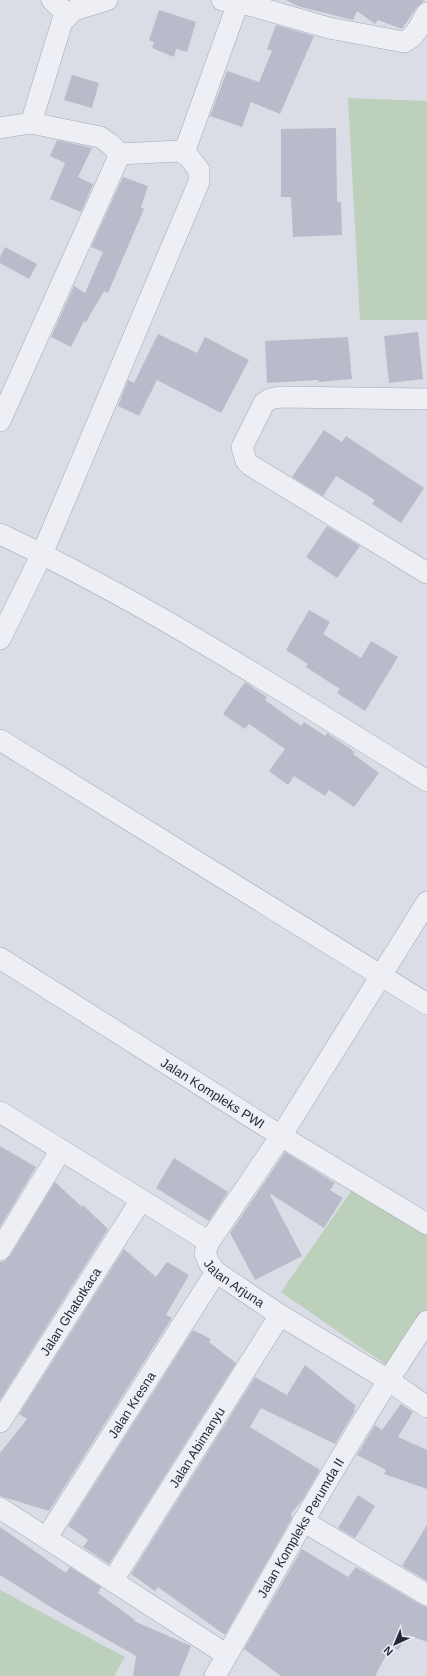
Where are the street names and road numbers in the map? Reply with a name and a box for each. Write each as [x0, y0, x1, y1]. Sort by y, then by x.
street label: Jalan Kompleks PWI [158, 1055, 267, 1132]
street label: Jalan Arjuna [201, 1256, 268, 1311]
street label: Jalan Ghatotkaca [37, 1264, 105, 1358]
street label: Jalan Kresna [105, 1368, 159, 1441]
street label: Jalan Abimanyu [166, 1405, 228, 1490]
street label: Jalan Kompleks Perumda II [254, 1455, 347, 1600]

